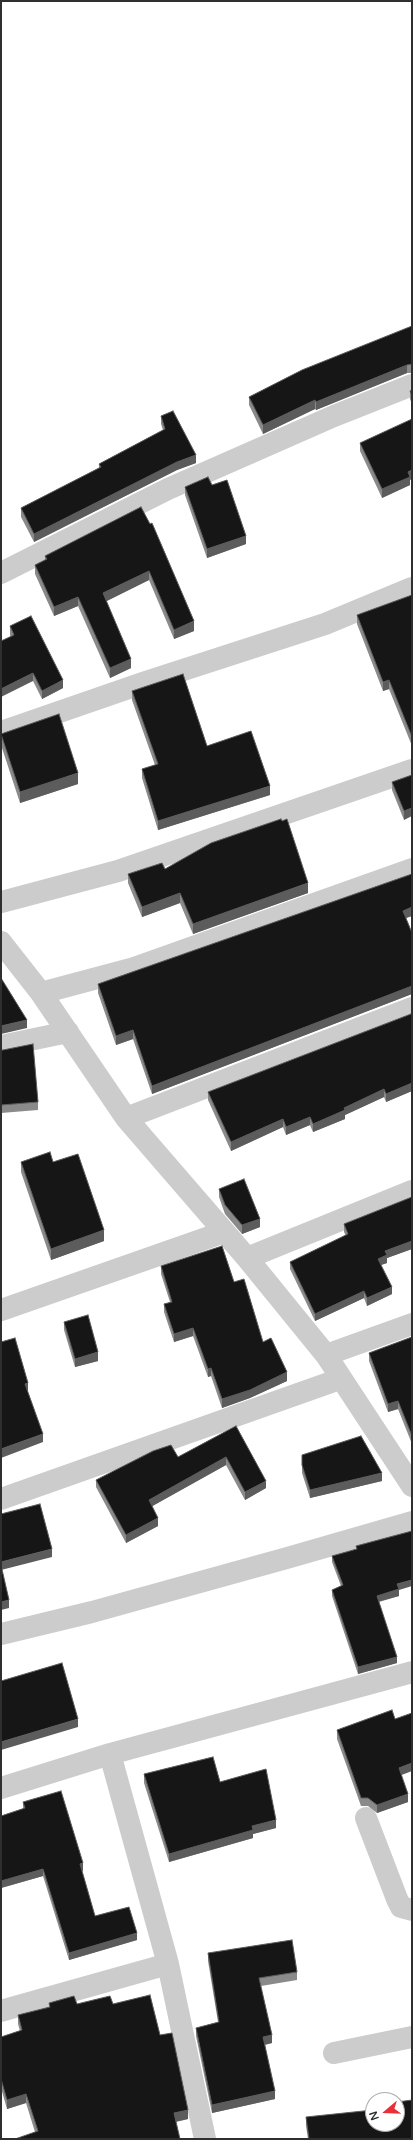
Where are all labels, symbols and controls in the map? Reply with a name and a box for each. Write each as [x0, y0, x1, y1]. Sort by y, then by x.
north arrow [365, 2092, 405, 2132]
text: N [367, 2109, 382, 2122]

